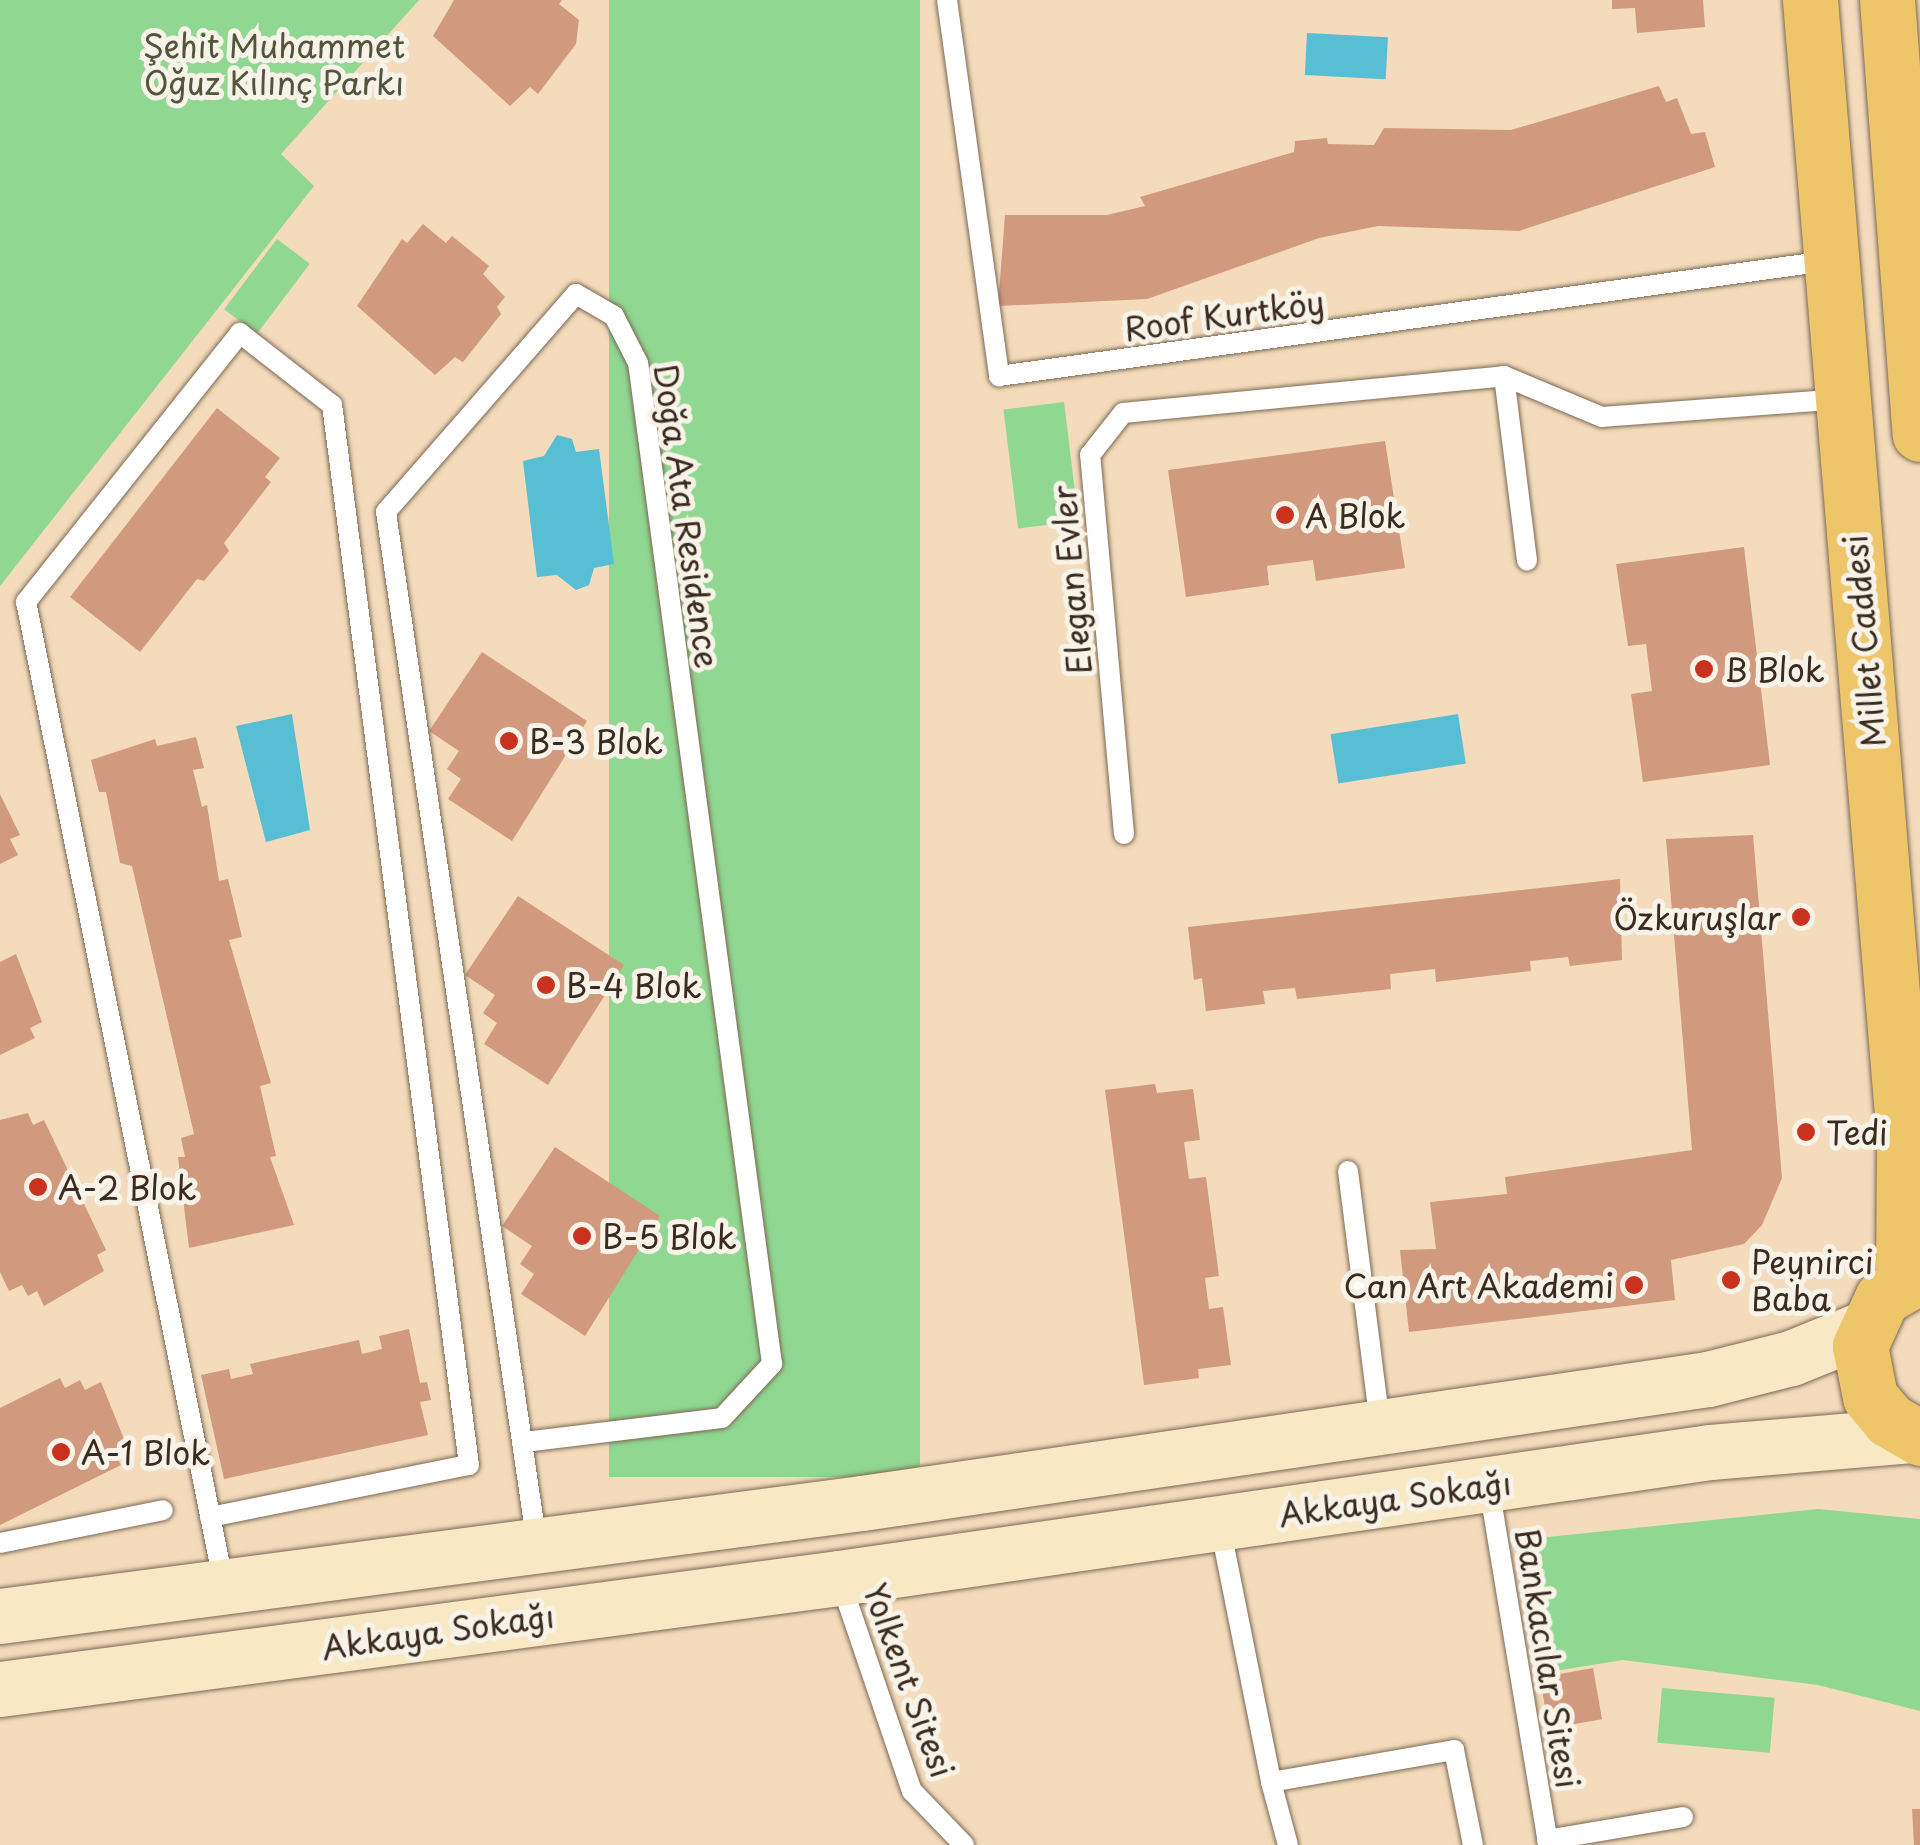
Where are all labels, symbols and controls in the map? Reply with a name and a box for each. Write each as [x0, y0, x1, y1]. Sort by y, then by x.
park label: Şehit Muhammet Oğuz Kılınç Parkı [142, 27, 406, 102]
street label: Roof Kurtköy [1123, 282, 1325, 348]
street label: Doğa Ata Residence [647, 361, 727, 671]
street label: Elegan Evler [1044, 484, 1098, 676]
place label: A Blok [1305, 496, 1408, 534]
marker: A Blok [1274, 504, 1296, 526]
street label: Millet Caddesi [1835, 531, 1893, 751]
place label: B Blok [1724, 650, 1824, 688]
marker: B Blok [1693, 658, 1715, 680]
place label: B-3 Blok [529, 722, 664, 760]
marker: B-3 Blok [498, 730, 520, 752]
place label: Özkuruşlar [1613, 898, 1781, 936]
marker: Özkuruşlar [1790, 906, 1812, 928]
place label: B-4 Blok [566, 966, 703, 1004]
marker: B-4 Blok [535, 974, 557, 996]
place label: Tedi [1826, 1113, 1888, 1151]
marker: Tedi [1795, 1121, 1817, 1143]
place label: A-2 Blok [58, 1168, 198, 1206]
marker: A-2 Blok [27, 1176, 49, 1198]
place label: B-5 Blok [602, 1217, 738, 1255]
marker: B-5 Blok [571, 1225, 593, 1247]
place label: Peynirci Baba [1751, 1243, 1874, 1318]
place label: Can Art Akademi [1340, 1266, 1614, 1304]
marker: Peynirci Baba [1720, 1269, 1742, 1291]
marker: Can Art Akademi [1623, 1274, 1645, 1296]
place label: A-1 Blok [81, 1433, 214, 1471]
marker: A-1 Blok [50, 1441, 72, 1463]
street label: Akkaya Sokağı [1276, 1463, 1514, 1533]
street label: Bankacılar Sitesi [1508, 1525, 1588, 1791]
street label: Yolkent Sitesi [856, 1577, 962, 1783]
street label: Akkaya Sokağı [319, 1596, 557, 1666]

